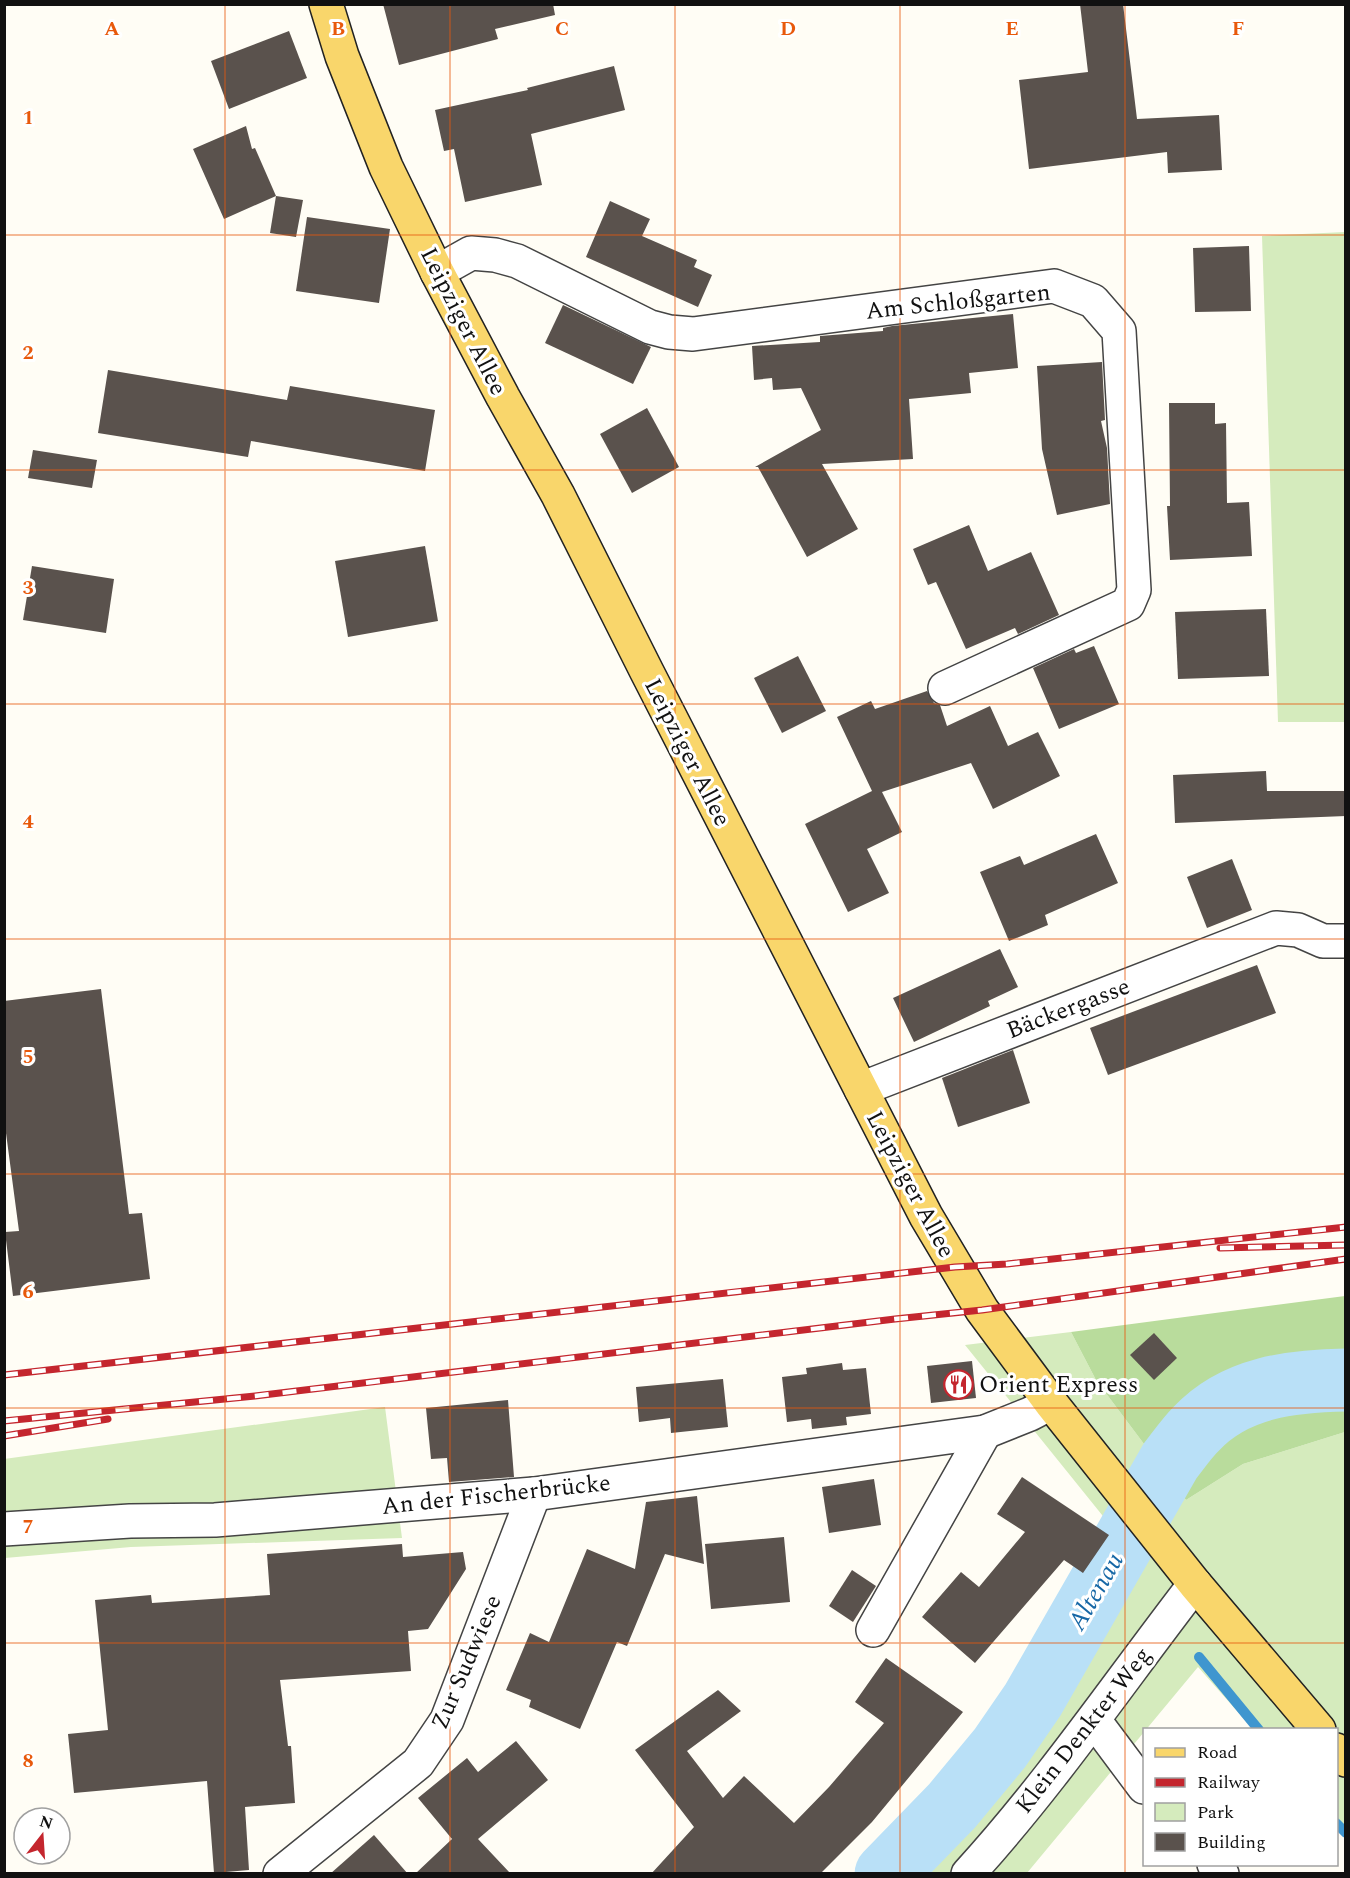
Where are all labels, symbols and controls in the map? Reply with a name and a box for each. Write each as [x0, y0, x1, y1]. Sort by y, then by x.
text: A [104, 14, 120, 44]
text: B [331, 14, 345, 44]
text: C [555, 14, 569, 44]
text: D [780, 14, 796, 44]
text: E [1005, 14, 1019, 44]
text: F [1232, 14, 1244, 44]
text: 1 [22, 103, 34, 133]
street label: Leipziger Allee [410, 241, 516, 402]
street label: Am Schloßgarten [864, 274, 1052, 330]
text: 2 [22, 338, 34, 368]
text: 3 [22, 573, 34, 603]
street label: Leipziger Allee [634, 672, 740, 833]
text: 4 [22, 807, 34, 837]
street label: Bäckergasse [1001, 969, 1135, 1049]
text: 5 [22, 1042, 34, 1072]
street label: Leipziger Allee [856, 1105, 964, 1264]
text: 6 [22, 1277, 34, 1307]
place label: Orient Express [979, 1367, 1138, 1403]
restaurant icon: Orient Express [942, 1368, 974, 1400]
street label: An der Fischerbrücke [380, 1465, 612, 1525]
text: 7 [22, 1512, 34, 1542]
water label: Altenau [1057, 1545, 1134, 1639]
street label: Zur Sudwiese [422, 1589, 511, 1735]
street label: Klein Denkter Weg [1007, 1639, 1161, 1822]
legend [1143, 1728, 1338, 1866]
text: Road [1197, 1739, 1238, 1766]
text: 8 [22, 1746, 34, 1776]
text: Railway [1197, 1769, 1261, 1796]
text: Park [1197, 1799, 1234, 1826]
north arrow [12, 1806, 72, 1866]
text: N [36, 1809, 56, 1836]
text: Building [1197, 1829, 1266, 1856]

